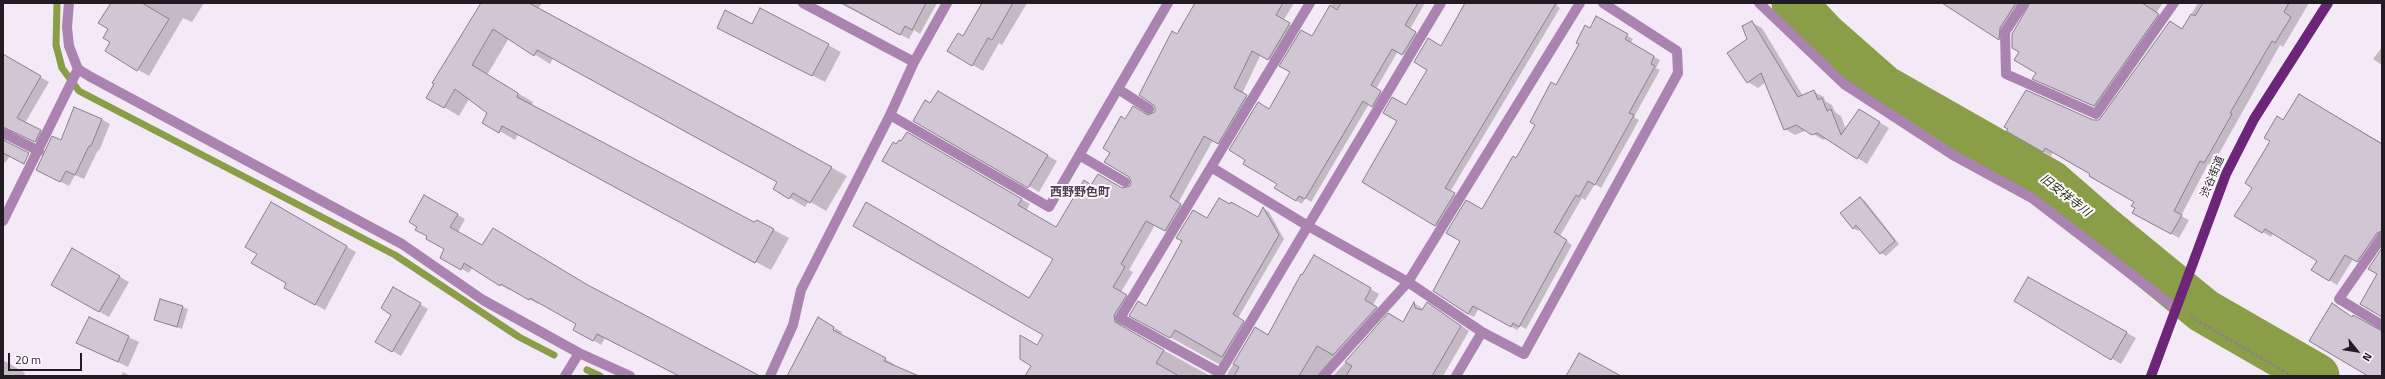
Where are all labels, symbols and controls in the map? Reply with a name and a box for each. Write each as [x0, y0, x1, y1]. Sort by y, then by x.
street label: 渋谷街道 [2198, 154, 2228, 200]
water label: 旧安祥寺川 [2037, 172, 2093, 220]
district label: 西野野色町 [1050, 186, 1110, 200]
north arrow [2337, 331, 2377, 371]
scale bar [10, 345, 84, 371]
text: 20 m [15, 350, 41, 369]
text: N [2359, 350, 2376, 364]

